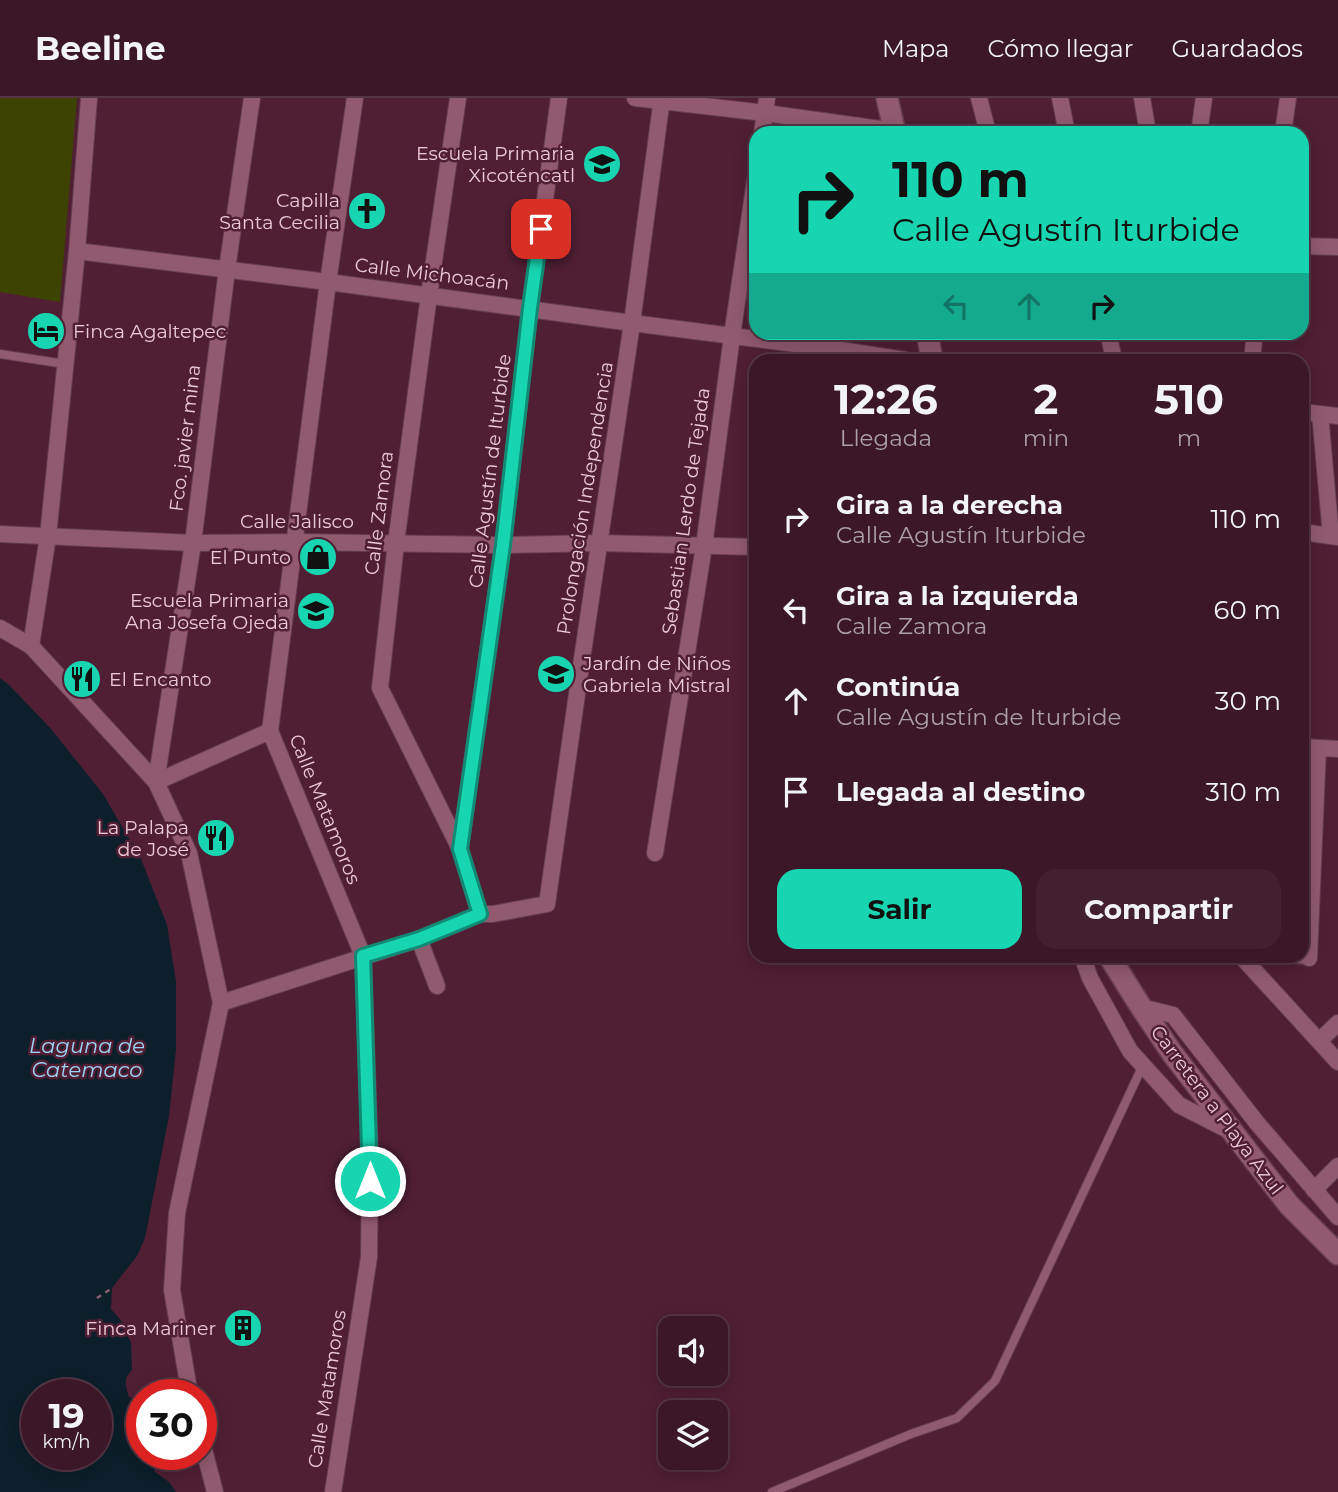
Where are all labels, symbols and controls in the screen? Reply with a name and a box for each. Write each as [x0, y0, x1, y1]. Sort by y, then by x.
text: Beeline [35, 28, 166, 68]
text: Mapa [882, 34, 949, 63]
text: Cómo llegar [987, 34, 1133, 63]
text: Guardados [1171, 34, 1303, 63]
place label: Escuela Primaria Xicoténcatl [416, 142, 575, 187]
school or university icon: Escuela Primaria Xicoténcatl [581, 143, 623, 185]
text: 110 m [892, 150, 1029, 209]
icon: right [777, 154, 868, 245]
place label: Capilla Santa Cecilia [219, 189, 340, 234]
church icon: Capilla Santa Cecilia [346, 190, 388, 232]
pin [511, 199, 571, 259]
icon: arrive [522, 210, 560, 248]
text: Calle Agustín Iturbide [892, 210, 1240, 249]
street label: Calle Michoacán [353, 253, 511, 295]
icon: left [937, 287, 975, 325]
icon: ahead [1010, 287, 1048, 325]
icon: right [1083, 287, 1121, 325]
hotel icon: Finca Agaltepec [25, 310, 67, 352]
place label: Finca Agaltepec [73, 320, 226, 343]
street label: Calle Agustín de Iturbide [464, 353, 516, 589]
street label: Prolongación Independencia [552, 360, 618, 636]
street label: Fco. javier mina [165, 363, 205, 513]
text: 12:26 [834, 373, 938, 425]
text: 2 [1034, 373, 1058, 425]
text: 510 [1154, 373, 1224, 425]
street label: Sebastian Lerdo de Tejada [657, 386, 715, 636]
text: Llegada [840, 424, 932, 452]
text: min [1023, 424, 1069, 452]
text: m [1177, 424, 1201, 452]
street label: Calle Zamora [360, 450, 398, 576]
text: Gira a la derecha [836, 489, 1063, 521]
icon: right [777, 500, 815, 538]
text: 110 m [1211, 503, 1281, 535]
street label: Calle Jalisco [240, 510, 354, 533]
text: Calle Agustín Iturbide [836, 521, 1086, 549]
shop icon: El Punto [297, 536, 339, 578]
place label: El Punto [210, 546, 291, 569]
text: Gira a la izquierda [836, 580, 1079, 612]
place label: Escuela Primaria Ana Josefa Ojeda [125, 589, 289, 634]
school or university icon: Escuela Primaria Ana Josefa Ojeda [295, 590, 337, 632]
icon: left [777, 591, 815, 629]
text: 60 m [1214, 594, 1281, 626]
text: Calle Zamora [836, 612, 987, 640]
place label: Jardín de Niños Gabriela Mistral [582, 652, 731, 697]
school or university icon: Jardín de Niños Gabriela Mistral [535, 653, 577, 695]
restaurant icon: El Encanto [61, 658, 103, 700]
place label: El Encanto [109, 668, 211, 691]
text: Continúa [836, 671, 960, 703]
icon: ahead [777, 682, 815, 720]
text: 30 m [1215, 685, 1281, 717]
text: Calle Agustín de Iturbide [836, 703, 1121, 731]
street label: Calle Matamoros [284, 731, 366, 887]
icon: arrive [777, 773, 815, 811]
text: Llegada al destino [836, 776, 1085, 808]
text: 310 m [1205, 776, 1281, 808]
place label: La Palapa de José [97, 816, 189, 861]
restaurant icon: La Palapa de José [195, 817, 237, 859]
button: Salir [777, 869, 1022, 949]
button: Compartir [1036, 869, 1281, 949]
street label: Carretera a Playa Azul [1146, 1021, 1288, 1199]
water label: Laguna de Catemaco [29, 1033, 145, 1082]
position arrow [333, 1144, 407, 1218]
building icon: Finca Mariner [222, 1307, 264, 1349]
street label: Calle Matamoros [303, 1308, 351, 1470]
map controls [658, 1316, 728, 1470]
button: sound [658, 1316, 728, 1386]
place label: Finca Mariner [85, 1317, 216, 1340]
speed limit sign: 30 [126, 1379, 217, 1470]
text: 19 [48, 1394, 85, 1437]
button: layers [658, 1400, 728, 1470]
text: km/h [42, 1431, 91, 1453]

